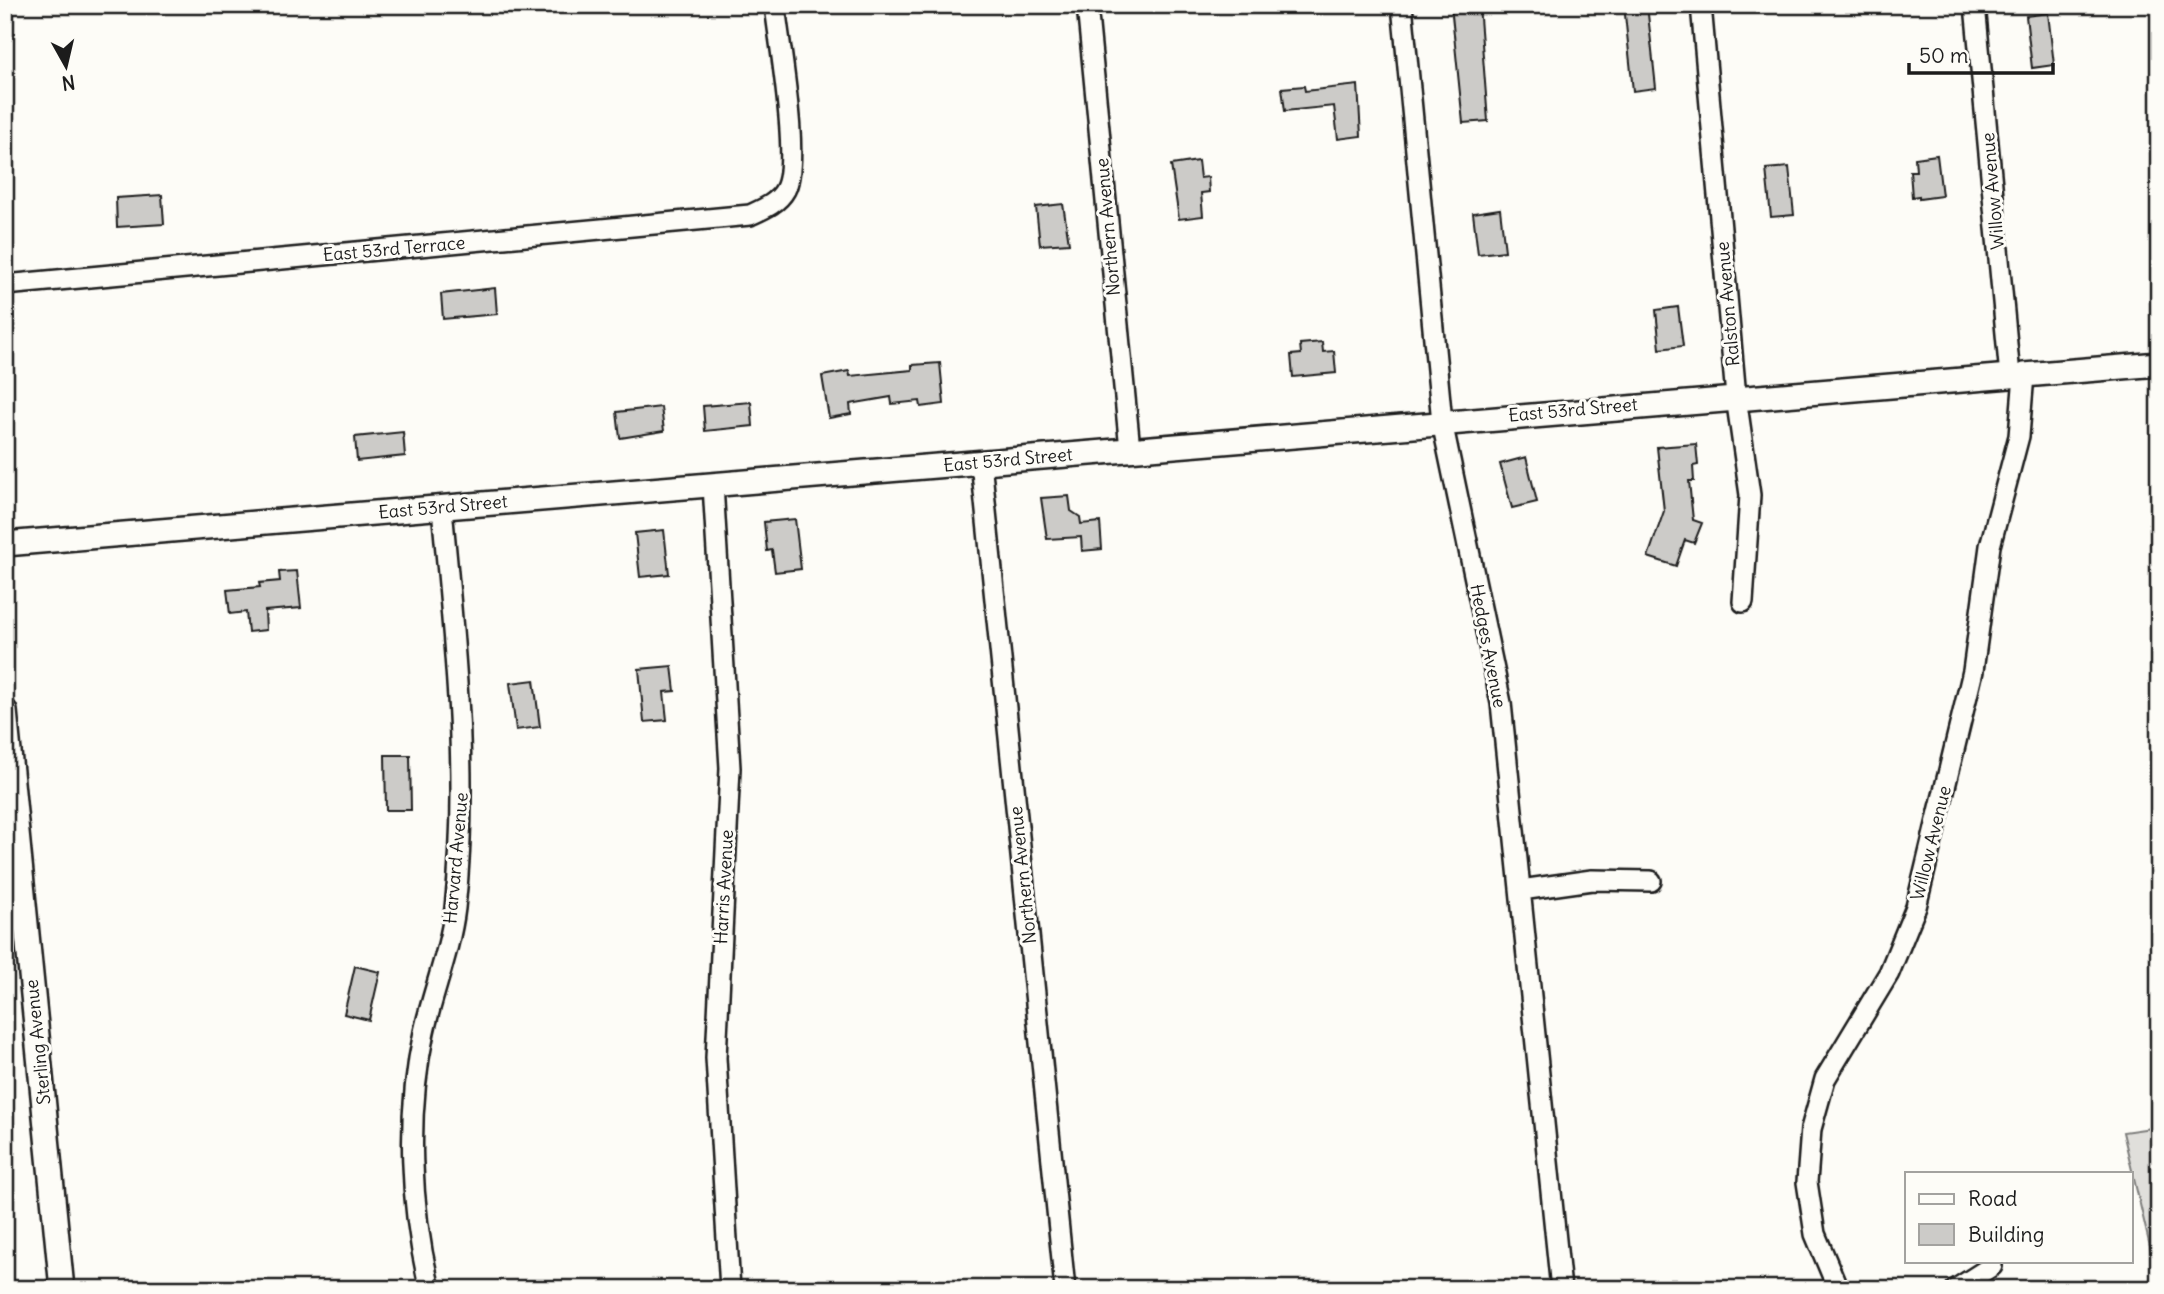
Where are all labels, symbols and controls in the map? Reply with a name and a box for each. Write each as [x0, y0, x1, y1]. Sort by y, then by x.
north arrow [32, 32, 102, 102]
scale bar [1909, 32, 2052, 76]
text: 50 m [1919, 42, 1968, 69]
text: N [60, 70, 77, 96]
street label: Willow Avenue [1976, 132, 2009, 250]
street label: Northern Avenue [1090, 157, 1125, 297]
street label: East 53rd Terrace [322, 231, 466, 266]
street label: Ralston Avenue [1711, 241, 1744, 367]
street label: East 53rd Street [1507, 392, 1639, 427]
street label: East 53rd Street [942, 442, 1074, 477]
street label: East 53rd Street [377, 489, 509, 524]
street label: Hedges Avenue [1465, 582, 1512, 710]
street label: Willow Avenue [1905, 783, 1956, 903]
street label: Harvard Avenue [438, 791, 473, 925]
street label: Northern Avenue [1004, 805, 1041, 945]
street label: Harris Avenue [709, 829, 738, 945]
street label: Sterling Avenue [19, 978, 56, 1106]
legend [1905, 1172, 2132, 1262]
text: Road [1968, 1185, 2017, 1212]
text: Building [1968, 1221, 2044, 1248]

